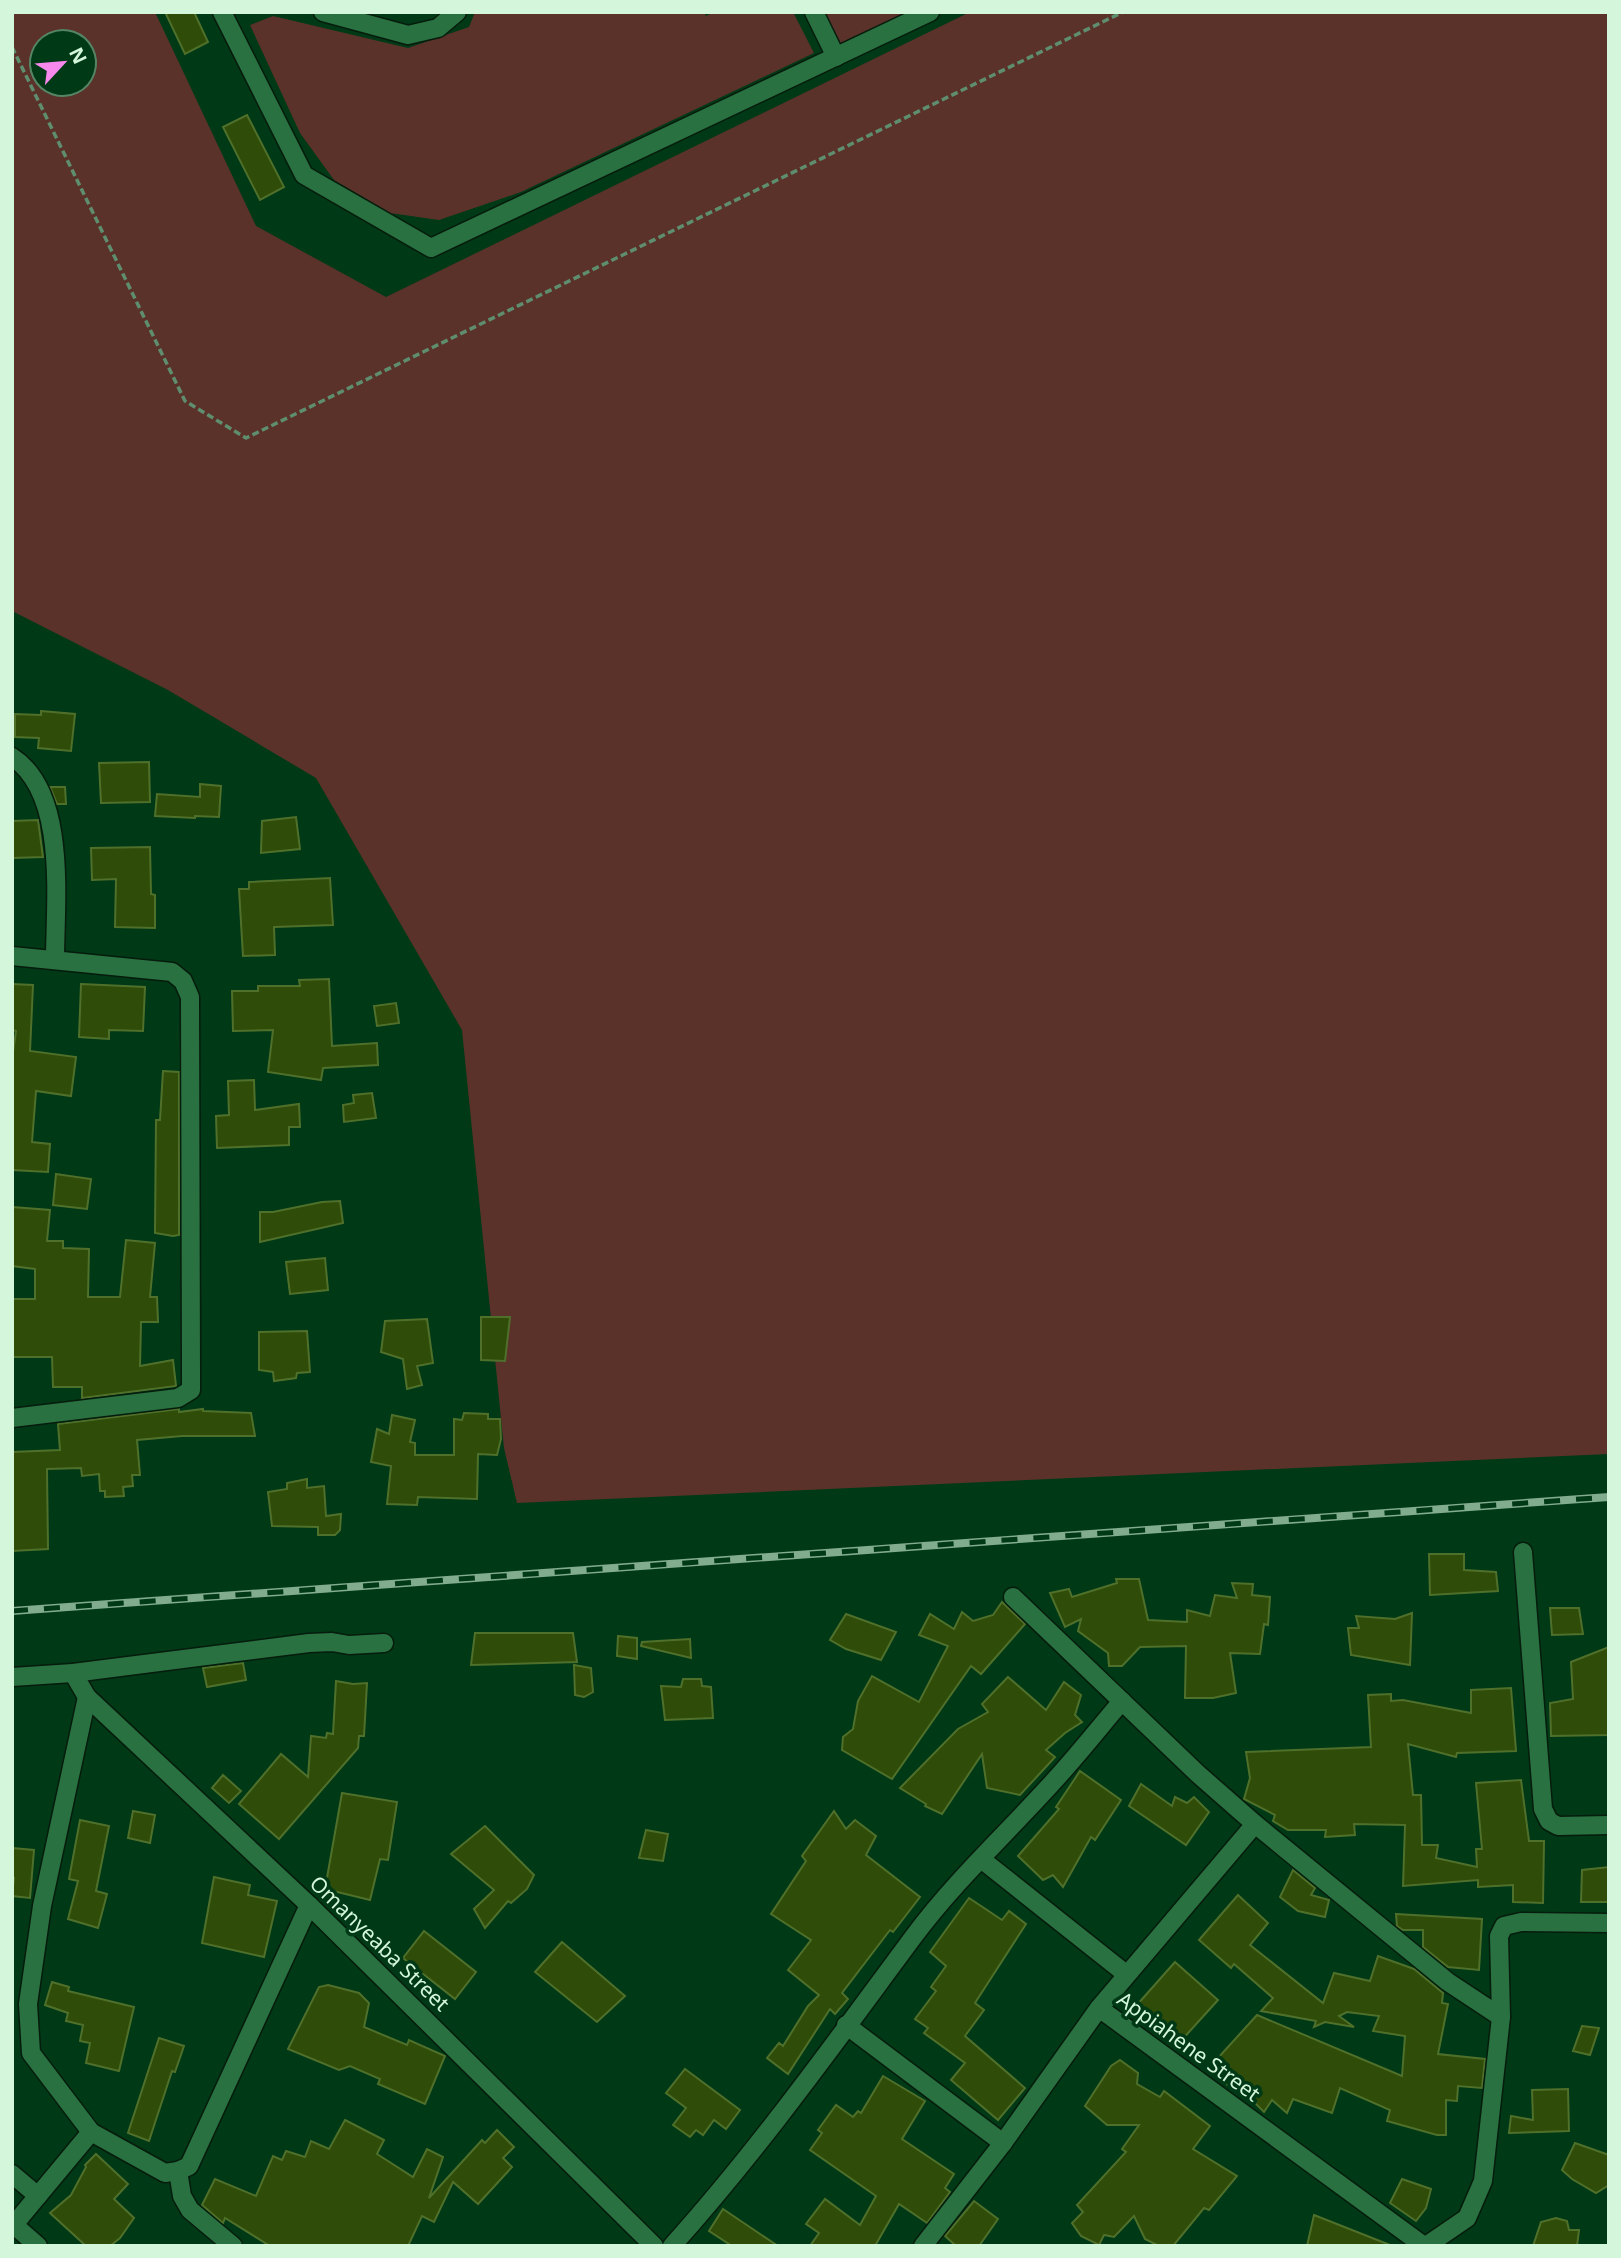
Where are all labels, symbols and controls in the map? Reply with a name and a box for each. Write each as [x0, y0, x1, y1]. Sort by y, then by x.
north arrow [28, 28, 98, 98]
text: N [63, 43, 93, 68]
street label: Omanyeaba Street [304, 1869, 456, 2017]
street label: Appiahene Street [1112, 1985, 1266, 2108]

